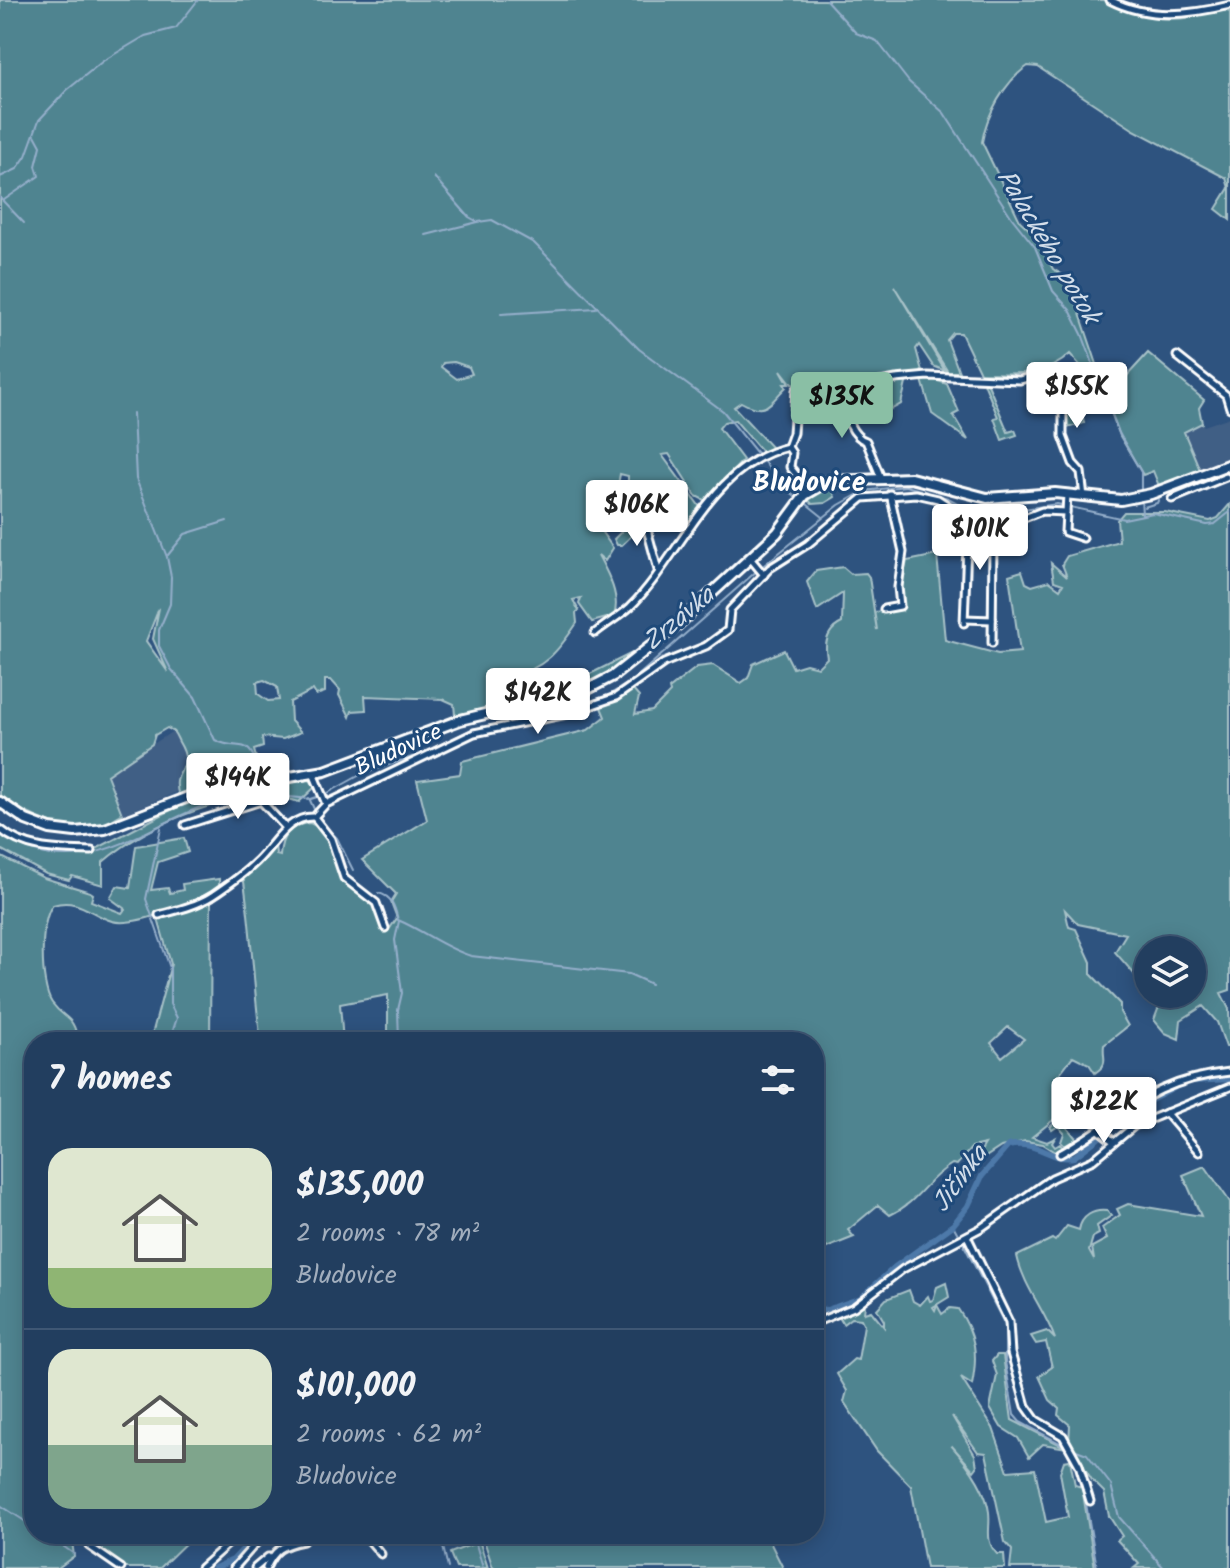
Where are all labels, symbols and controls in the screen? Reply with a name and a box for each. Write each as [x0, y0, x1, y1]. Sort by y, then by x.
water label: Palackého potok [984, 161, 1112, 336]
pin: $155K [1021, 362, 1133, 430]
text: $155K [1044, 367, 1110, 409]
pin: $135K [786, 372, 898, 440]
text: $135K [809, 377, 875, 419]
district label: Bludovice [753, 461, 866, 506]
pin: $106K [581, 480, 693, 548]
text: $106K [604, 485, 670, 527]
pin: $101K [924, 504, 1036, 572]
text: $101K [950, 509, 1010, 551]
water label: Zrzávka [634, 575, 726, 663]
pin: $142K [482, 668, 594, 736]
text: $142K [504, 673, 572, 715]
street label: Bludovice [348, 713, 449, 788]
pin: $144K [182, 753, 294, 821]
text: $144K [204, 758, 272, 800]
map controls [1134, 936, 1206, 1008]
button: layers [1134, 936, 1206, 1008]
text: 7 homes [48, 1053, 172, 1107]
icon: filters [756, 1058, 800, 1102]
pin: $122K [1048, 1077, 1160, 1145]
text: $122K [1069, 1082, 1139, 1124]
water label: Jičínka [922, 1135, 1001, 1222]
text: $135,000 [296, 1159, 423, 1213]
icon: home [112, 1180, 208, 1276]
text: 2 rooms · 78 m² [296, 1213, 479, 1255]
text: Bludovice [296, 1255, 397, 1297]
text: $101,000 [296, 1360, 415, 1414]
icon: home [112, 1381, 208, 1477]
text: 2 rooms · 62 m² [296, 1414, 481, 1456]
text: Bludovice [296, 1456, 397, 1498]

